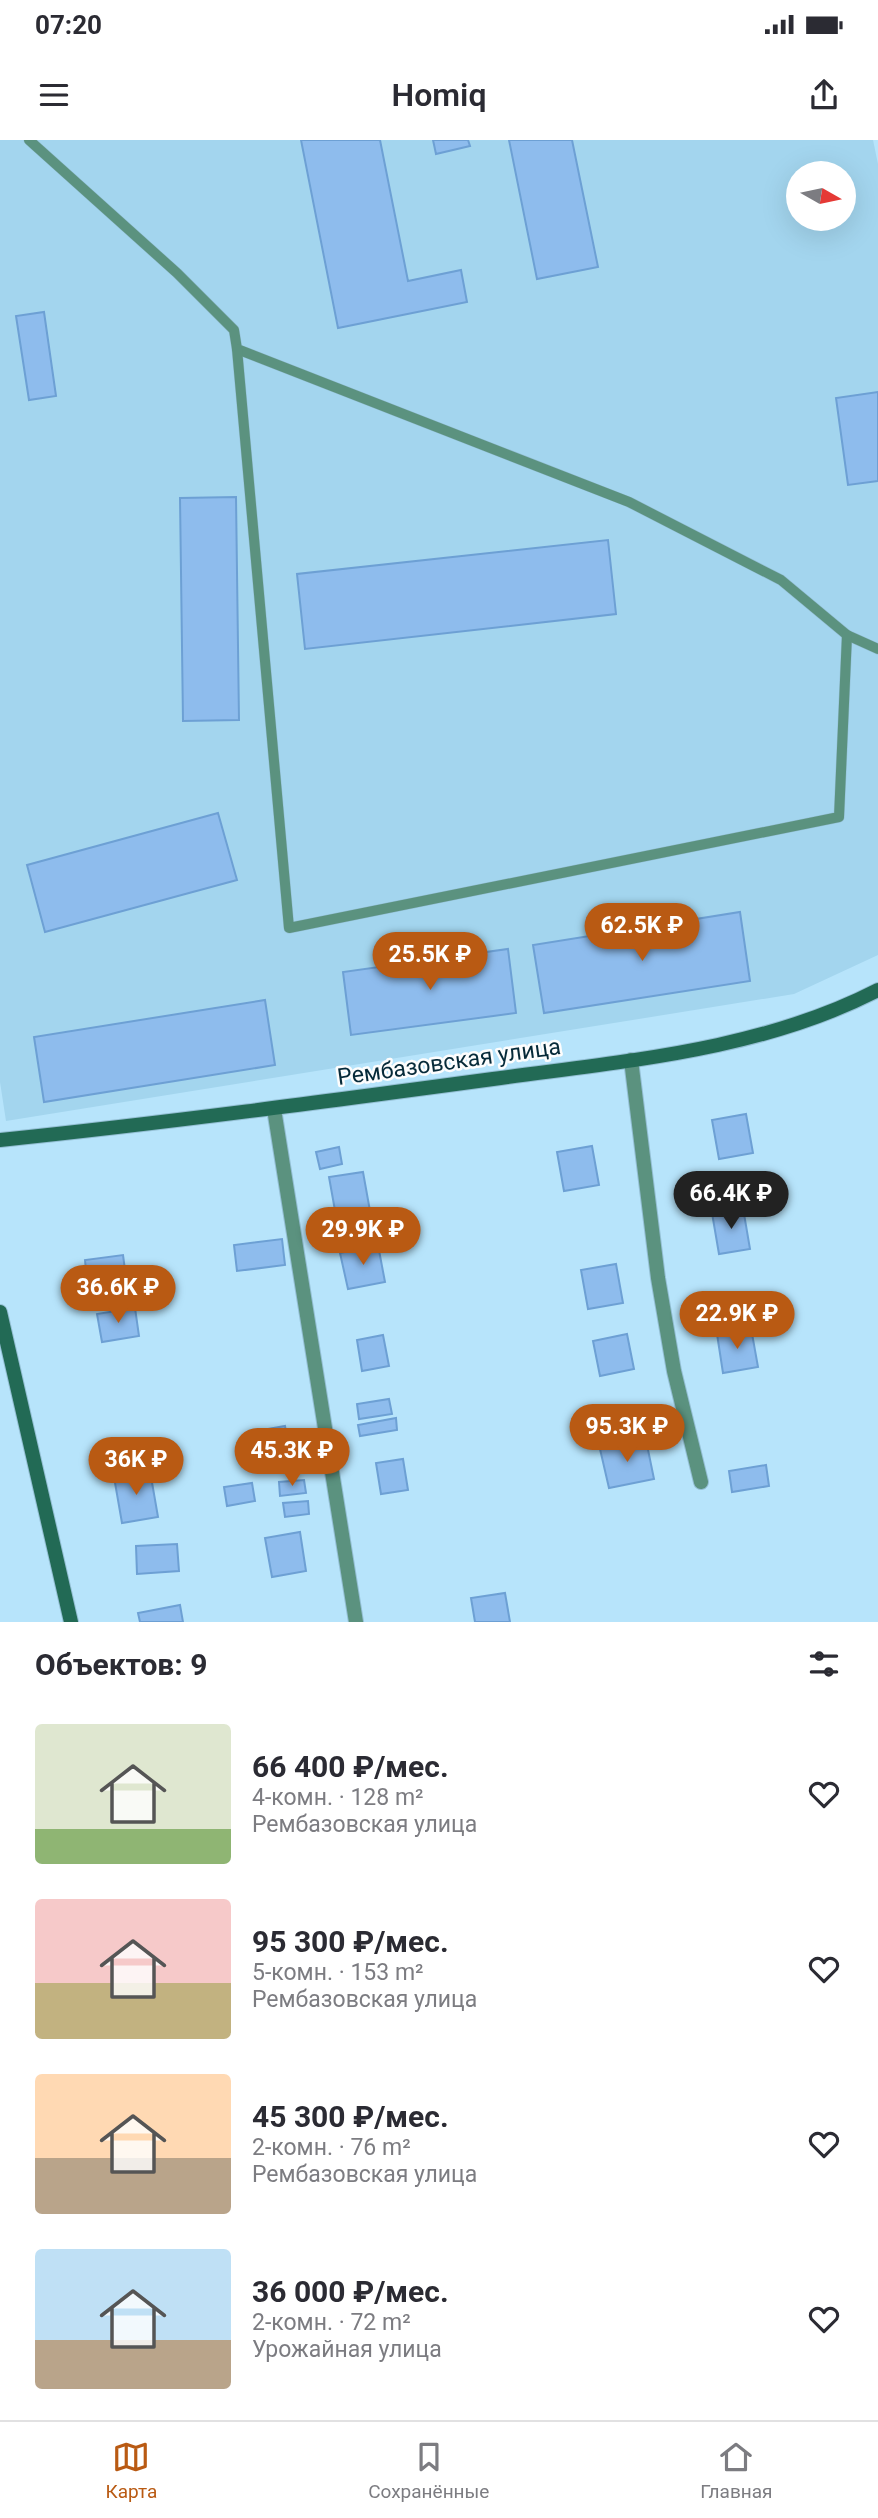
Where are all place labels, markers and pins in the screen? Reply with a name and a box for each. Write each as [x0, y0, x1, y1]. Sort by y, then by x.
pin: 62.5K ₽ [577, 904, 707, 963]
pin: 25.5K ₽ [365, 932, 495, 992]
pin: 66.4K ₽ [666, 1172, 796, 1231]
pin: 29.9K ₽ [298, 1208, 428, 1267]
pin: 36.6K ₽ [53, 1266, 183, 1325]
pin: 22.9K ₽ [672, 1292, 802, 1351]
pin: 95.3K ₽ [562, 1404, 692, 1464]
pin: 45.3K ₽ [227, 1428, 357, 1488]
pin: 36K ₽ [87, 1438, 185, 1497]

